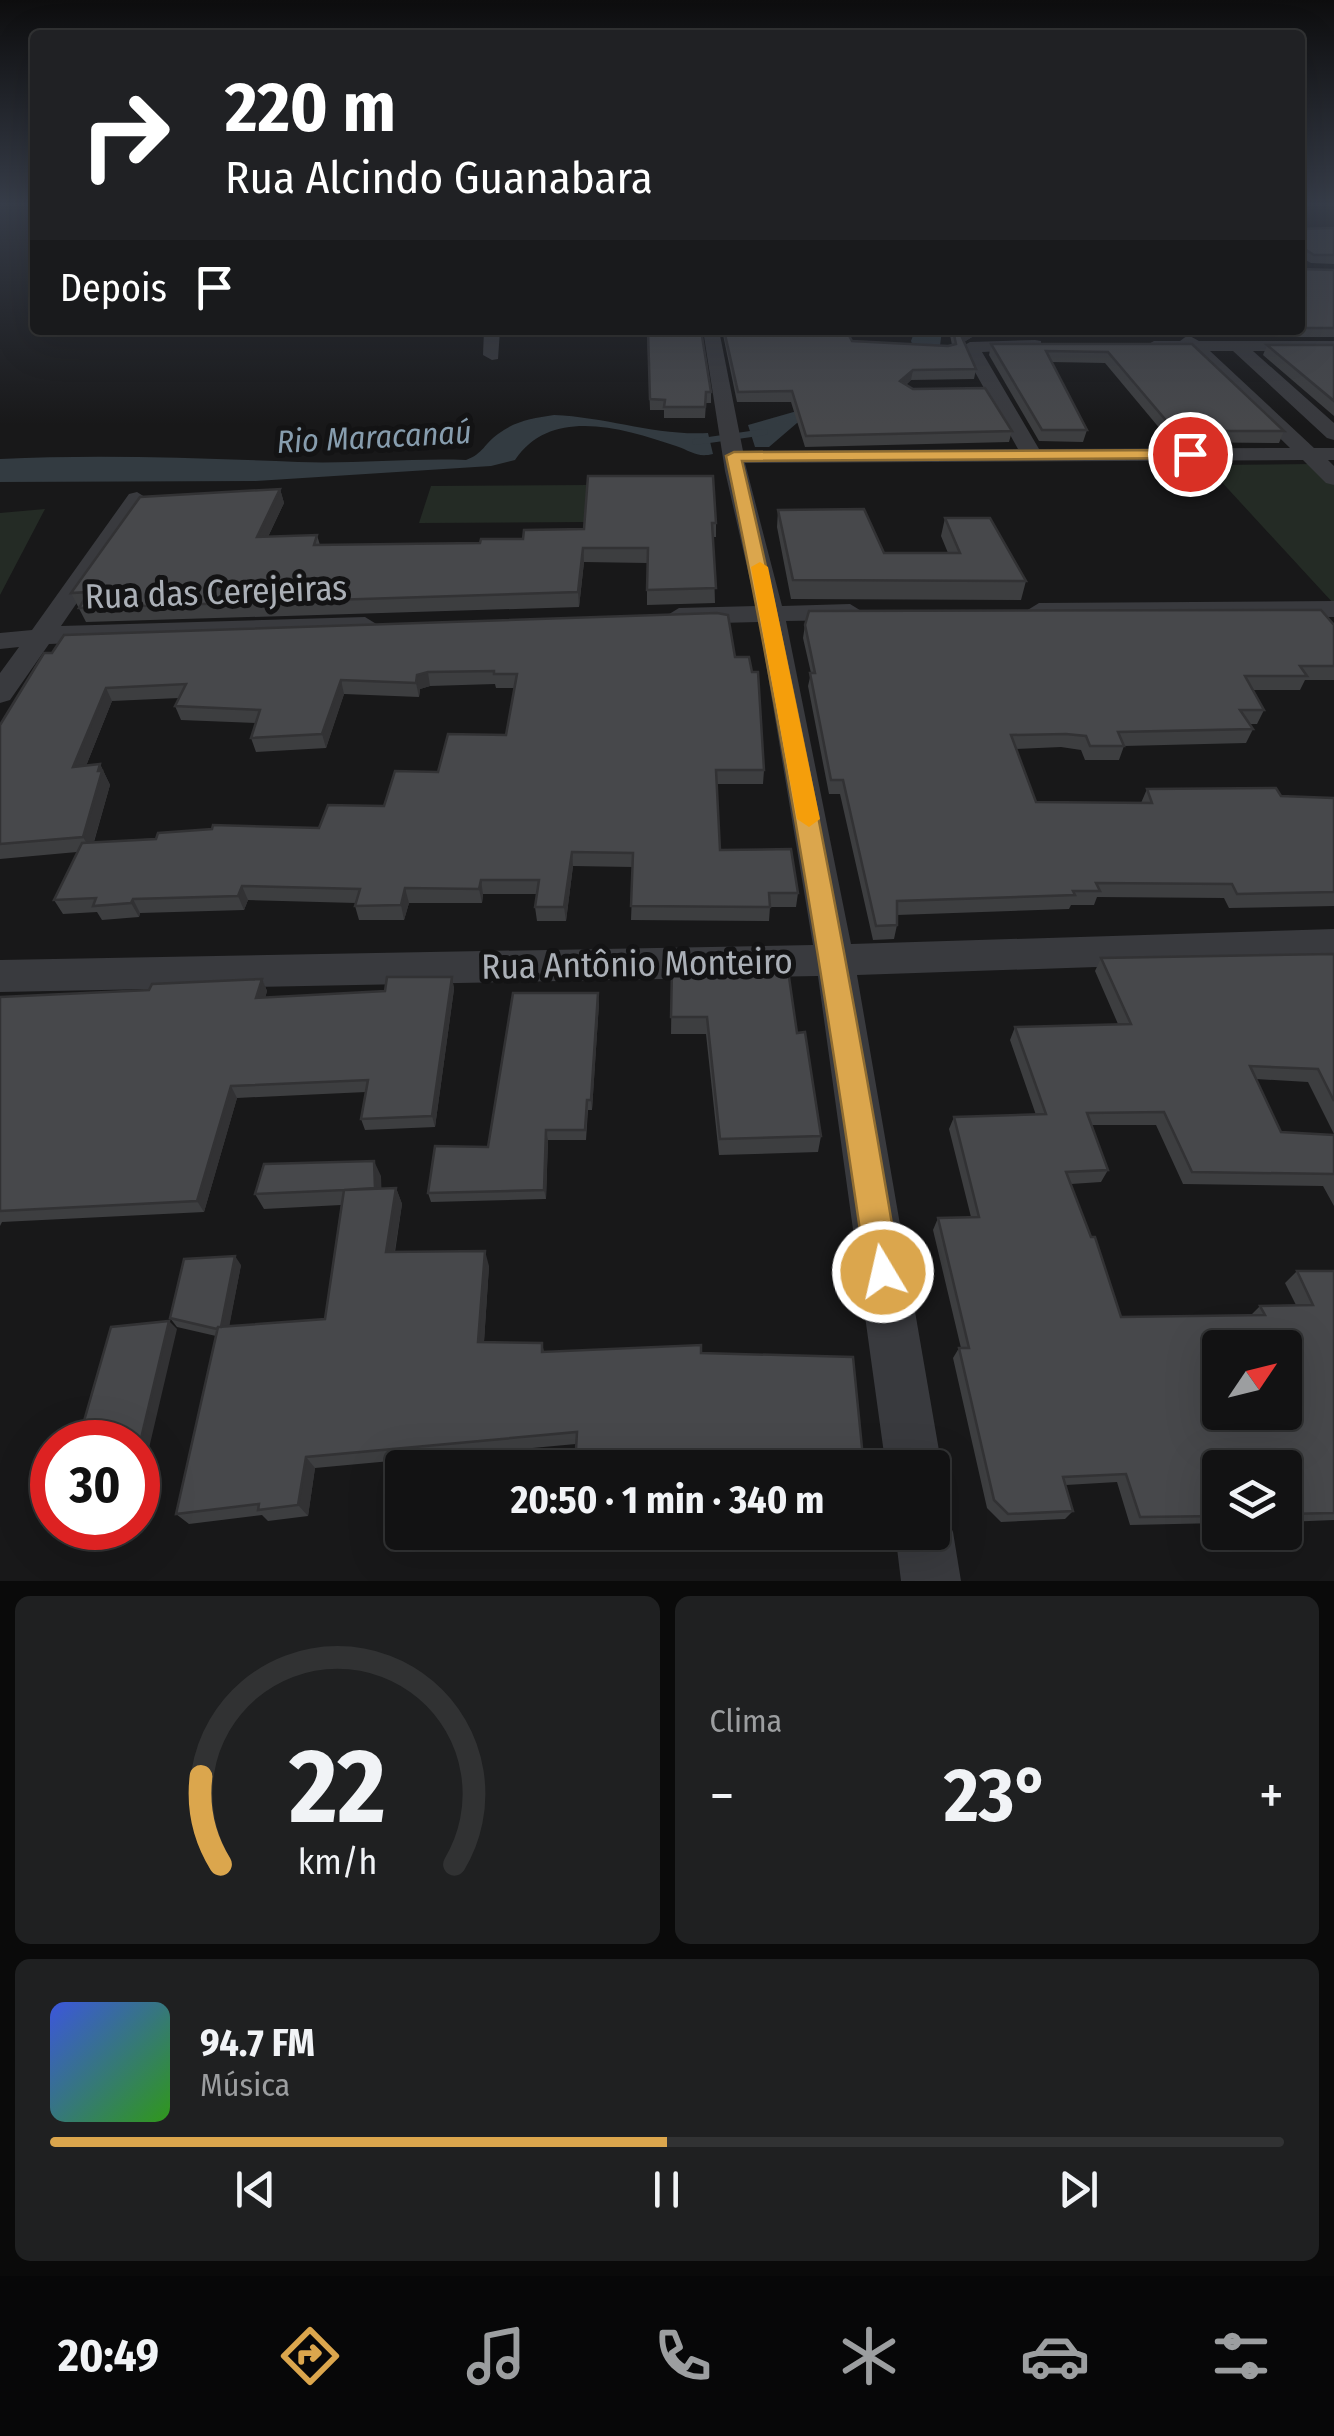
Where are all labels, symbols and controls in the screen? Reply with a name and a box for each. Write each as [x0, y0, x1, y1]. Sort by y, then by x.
text: 220 m [225, 66, 396, 150]
icon: right [60, 70, 190, 200]
text: Rua Alcindo Guanabara [225, 151, 653, 205]
icon: arrive [187, 260, 242, 315]
text: Depois [60, 265, 167, 311]
pin [1148, 412, 1233, 497]
water label: Rio Maracanaú [276, 413, 472, 461]
icon: arrive [1163, 427, 1218, 482]
street label: Rua das Cerejeiras [84, 566, 348, 618]
street label: Rua Antônio Monteiro [481, 940, 793, 988]
position arrow [831, 1220, 935, 1324]
north arrow [1202, 1330, 1302, 1430]
map controls [1202, 1330, 1302, 1550]
speed limit sign: 30 [30, 1420, 160, 1550]
button: layers [1202, 1450, 1302, 1550]
text: 20:50 · 1 min · 340 m [511, 1477, 824, 1523]
text: Clima [710, 1702, 782, 1740]
text: 22 [288, 1725, 385, 1850]
text: 23° [944, 1751, 1049, 1841]
text: − [710, 1763, 734, 1829]
text: + [1259, 1763, 1284, 1829]
text: km/h [297, 1841, 377, 1883]
text: 94.7 FM [200, 2020, 315, 2066]
text: Música [200, 2066, 290, 2104]
icon: previous [228, 2162, 283, 2217]
icon: pause [639, 2162, 694, 2217]
icon: next [1051, 2162, 1106, 2217]
icon: directions [275, 2321, 345, 2391]
icon: music [461, 2321, 531, 2391]
icon: phone [648, 2321, 718, 2391]
icon: climate [834, 2321, 904, 2391]
icon: car [1020, 2321, 1090, 2391]
icon: filters [1206, 2321, 1276, 2391]
text: 20:49 [58, 2329, 159, 2383]

